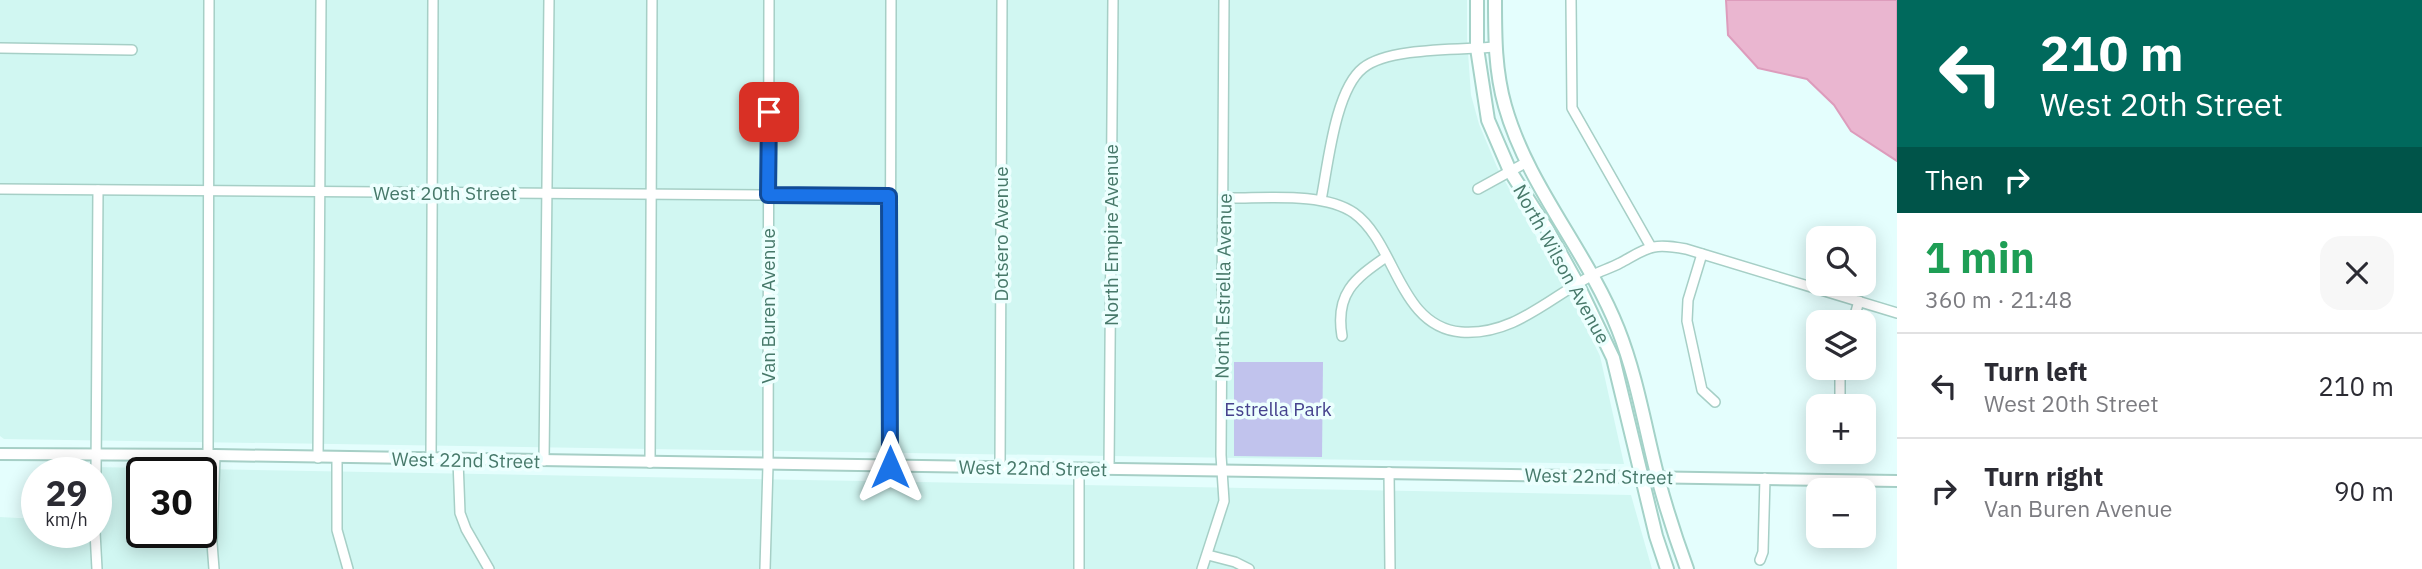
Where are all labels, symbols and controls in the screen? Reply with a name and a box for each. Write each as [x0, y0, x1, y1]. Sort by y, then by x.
text: 210 m [2040, 21, 2184, 84]
icon: left [1925, 28, 2016, 119]
pin [739, 82, 799, 142]
text: West 20th Street [2040, 83, 2283, 125]
icon: arrive [750, 93, 788, 131]
street label: North Empire Avenue [1099, 144, 1123, 326]
icon: right [1998, 161, 2036, 199]
text: Then [1925, 163, 1984, 197]
street label: Dotsero Avenue [989, 166, 1013, 302]
street label: North Wilson Avenue [1508, 180, 1616, 348]
street label: West 20th Street [373, 181, 517, 205]
street label: North Estrella Avenue [1209, 193, 1237, 379]
map controls [1806, 226, 1876, 548]
button: search [1806, 226, 1876, 296]
street label: Van Buren Avenue [756, 228, 780, 384]
text: 1 min [1925, 230, 2035, 285]
button: close [2320, 236, 2394, 310]
text: 360 m · 21:48 [1925, 284, 2072, 314]
button: layers [1806, 310, 1876, 380]
text: Turn left [1984, 354, 2087, 388]
icon: left [1925, 367, 1963, 405]
text: 210 m [2318, 369, 2394, 403]
text: West 20th Street [1984, 388, 2159, 418]
button: + [1806, 394, 1876, 464]
park label: Estrella Park [1224, 397, 1332, 421]
position arrow [853, 430, 927, 504]
street label: West 22nd Street [392, 447, 540, 473]
street label: West 22nd Street [959, 455, 1107, 481]
speed limit sign: 30 [126, 457, 217, 548]
text: Turn right [1984, 459, 2103, 493]
street label: West 22nd Street [1525, 463, 1673, 489]
text: 29 [45, 470, 88, 516]
icon: right [1925, 472, 1963, 510]
text: 90 m [2334, 474, 2394, 508]
button: − [1806, 478, 1876, 548]
text: Van Buren Avenue [1984, 493, 2172, 523]
text: km/h [45, 508, 88, 531]

